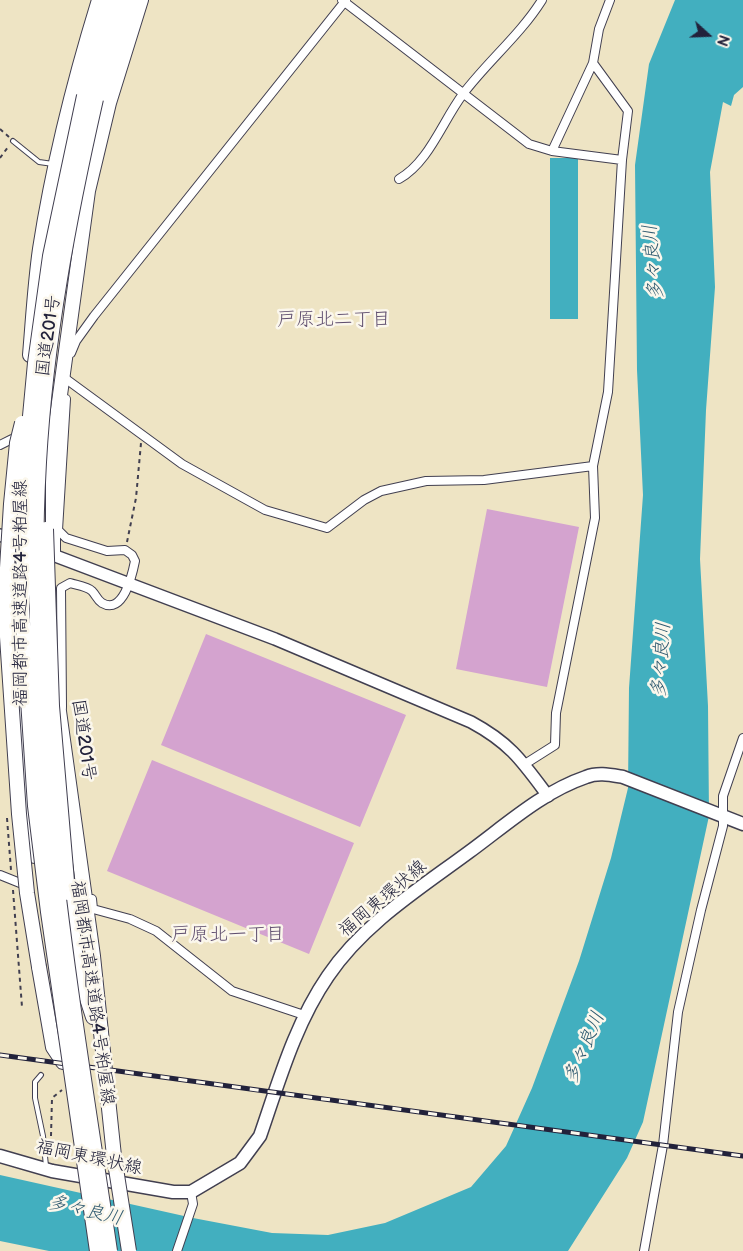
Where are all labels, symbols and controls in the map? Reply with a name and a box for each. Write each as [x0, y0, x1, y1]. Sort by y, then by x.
north arrow [683, 10, 733, 60]
text: N [713, 32, 732, 48]
water label: 多々良川 [639, 223, 669, 301]
street label: 国道201号 [33, 294, 65, 378]
district label: 戸原北二丁目 [277, 309, 391, 331]
street label: 福岡都市高速道路4号粕屋線 [10, 480, 32, 706]
water label: 多々良川 [648, 621, 676, 699]
street label: 国道201号 [67, 698, 99, 782]
street label: 福岡東環状線 [335, 856, 431, 942]
street label: 福岡都市高速道路4号粕屋線 [66, 879, 118, 1107]
district label: 戸原北一丁目 [171, 924, 285, 946]
water label: 多々良川 [560, 1009, 610, 1087]
street label: 福岡東環状線 [34, 1136, 144, 1180]
water label: 多々良川 [45, 1191, 125, 1231]

